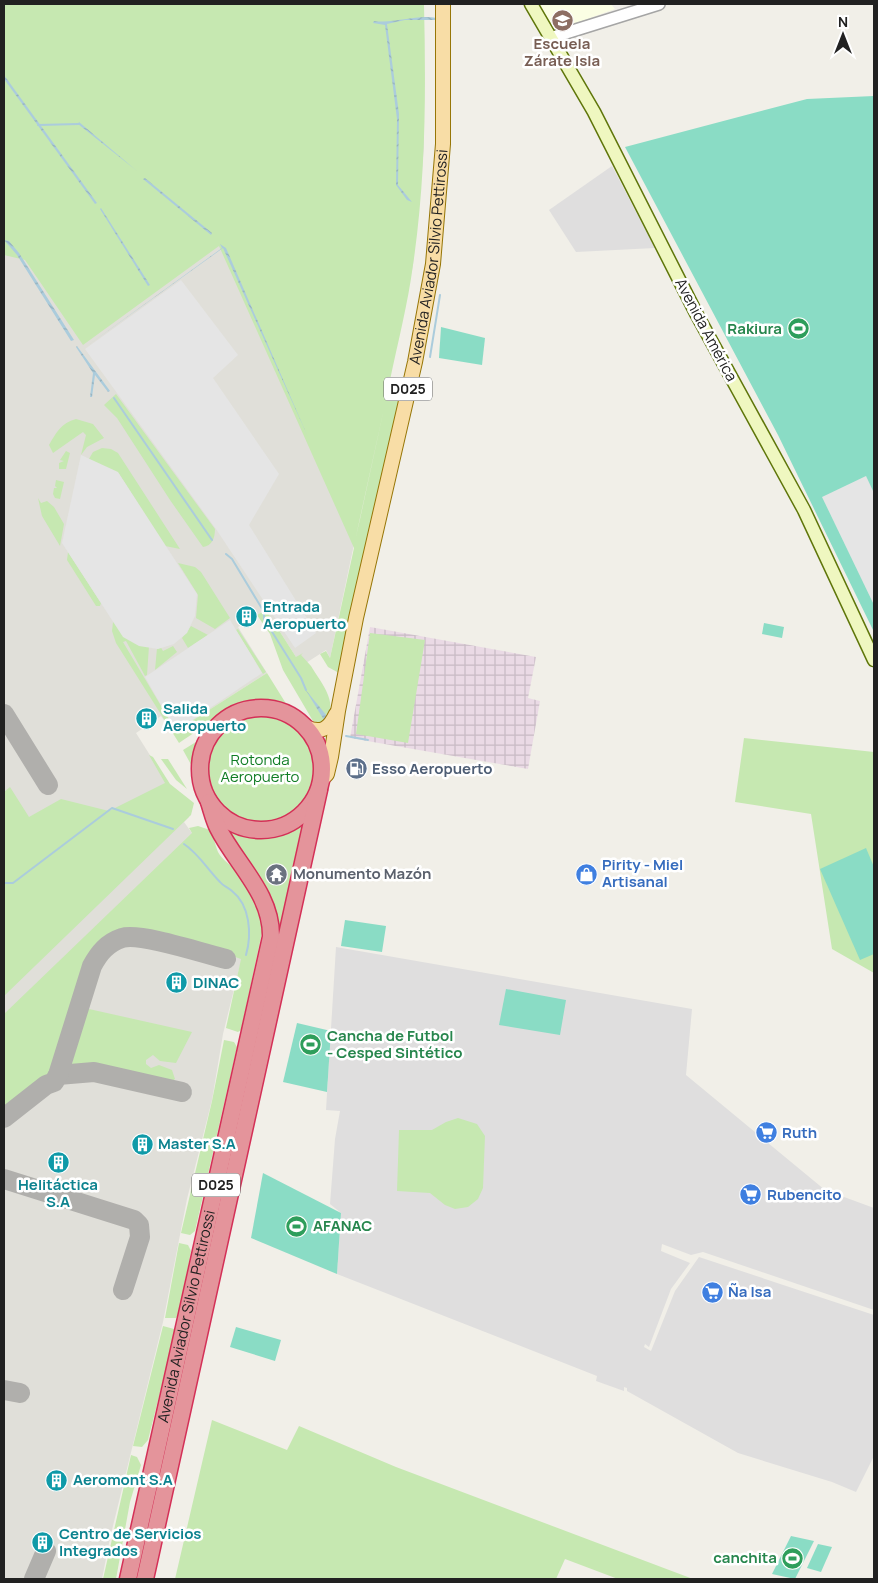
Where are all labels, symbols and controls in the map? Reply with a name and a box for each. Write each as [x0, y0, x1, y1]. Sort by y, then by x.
school or university icon: Escuela Zárate Isla [550, 9, 574, 33]
north arrow [818, 10, 868, 60]
text: N [838, 12, 848, 31]
place label: Escuela Zárate Isla [524, 33, 600, 71]
street label: Avenida Aviador Silvio Pettirossi [404, 148, 453, 366]
street label: Avenida América [670, 275, 742, 385]
sports icon: Rakiura [786, 317, 810, 341]
place label: Rakiura [727, 318, 782, 339]
road number: D025 [384, 378, 432, 400]
place label: Entrada Aeropuerto [263, 596, 346, 634]
building icon: Entrada Aeropuerto [235, 604, 259, 628]
place label: Salida Aeropuerto [163, 698, 246, 736]
building icon: Salida Aeropuerto [135, 706, 159, 730]
park label: Rotonda Aeropuerto [221, 749, 300, 787]
fuel station icon: Esso Aeropuerto [344, 757, 368, 781]
place label: Esso Aeropuerto [372, 758, 492, 779]
place label: Pirity - Miel Artisanal [602, 854, 683, 892]
temple icon: Monumento Mazón [265, 862, 289, 886]
shop icon: Pirity - Miel Artisanal [574, 862, 598, 886]
place label: Monumento Mazón [293, 863, 431, 884]
building icon: DINAC [165, 971, 189, 995]
place label: DINAC [193, 972, 239, 993]
place label: Cancha de Futbol - Cesped Sintético [327, 1025, 462, 1063]
sports icon: Cancha de Futbol - Cesped Sintético [299, 1033, 323, 1057]
supermarket icon: Ruth [754, 1121, 778, 1145]
place label: Ruth [782, 1122, 817, 1143]
building icon: Master S.A [130, 1132, 154, 1156]
place label: Master S.A [158, 1133, 236, 1154]
building icon: Helitáctica S.A [46, 1150, 70, 1174]
place label: Helitáctica S.A [18, 1174, 98, 1212]
road number: D025 [192, 1174, 240, 1196]
supermarket icon: Rubencito [739, 1183, 763, 1207]
place label: Rubencito [767, 1184, 842, 1205]
street label: Avenida Aviador Silvio Pettirossi [152, 1208, 220, 1425]
sports icon: AFANAC [285, 1214, 309, 1238]
place label: AFANAC [313, 1215, 372, 1236]
supermarket icon: Ña Isa [700, 1280, 724, 1304]
place label: Ña Isa [728, 1281, 771, 1302]
building icon: Aeromont S.A [45, 1468, 69, 1492]
place label: Aeromont S.A [73, 1469, 173, 1490]
place label: Centro de Servicios Integrados [59, 1523, 201, 1561]
building icon: Centro de Servicios Integrados [31, 1531, 55, 1555]
sports icon: canchita [781, 1546, 805, 1570]
place label: canchita [713, 1547, 777, 1568]

